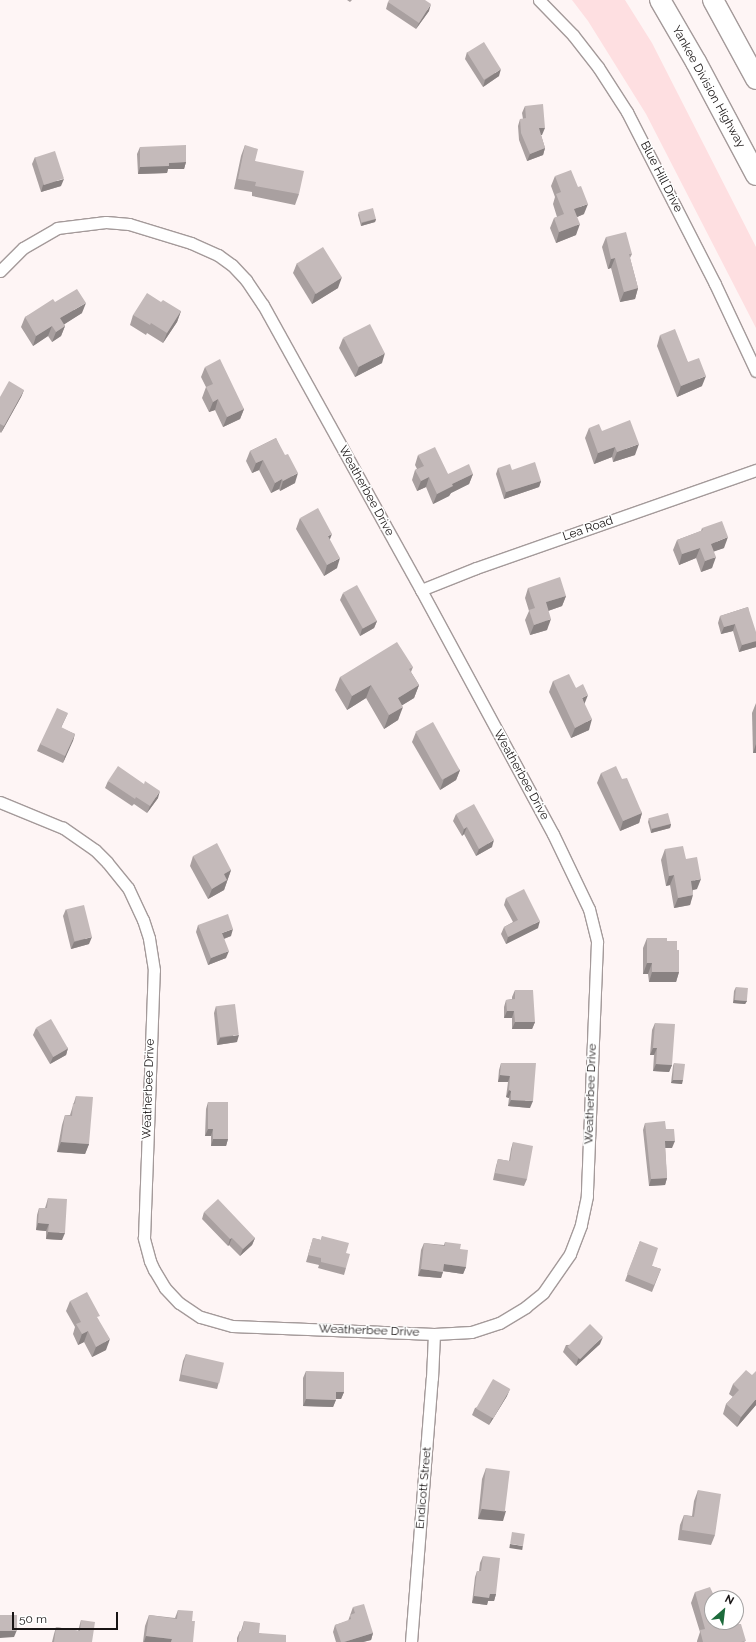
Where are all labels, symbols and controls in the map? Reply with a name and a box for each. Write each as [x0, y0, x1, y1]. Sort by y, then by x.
street label: Yankee Division Highway [668, 23, 748, 151]
street label: Blue Hill Drive [637, 139, 685, 215]
street label: Weatherbee Drive [335, 443, 397, 539]
street label: Lea Road [561, 514, 615, 544]
street label: Weatherbee Drive [490, 727, 552, 823]
street label: Weatherbee Drive [140, 1038, 158, 1140]
street label: Weatherbee Drive [582, 1043, 600, 1145]
street label: Weatherbee Drive [318, 1322, 420, 1340]
street label: Endicott Street [413, 1446, 435, 1530]
north arrow [704, 1590, 744, 1630]
text: N [723, 1592, 736, 1608]
scale bar [14, 1604, 120, 1630]
text: 50 m [19, 1612, 47, 1626]

